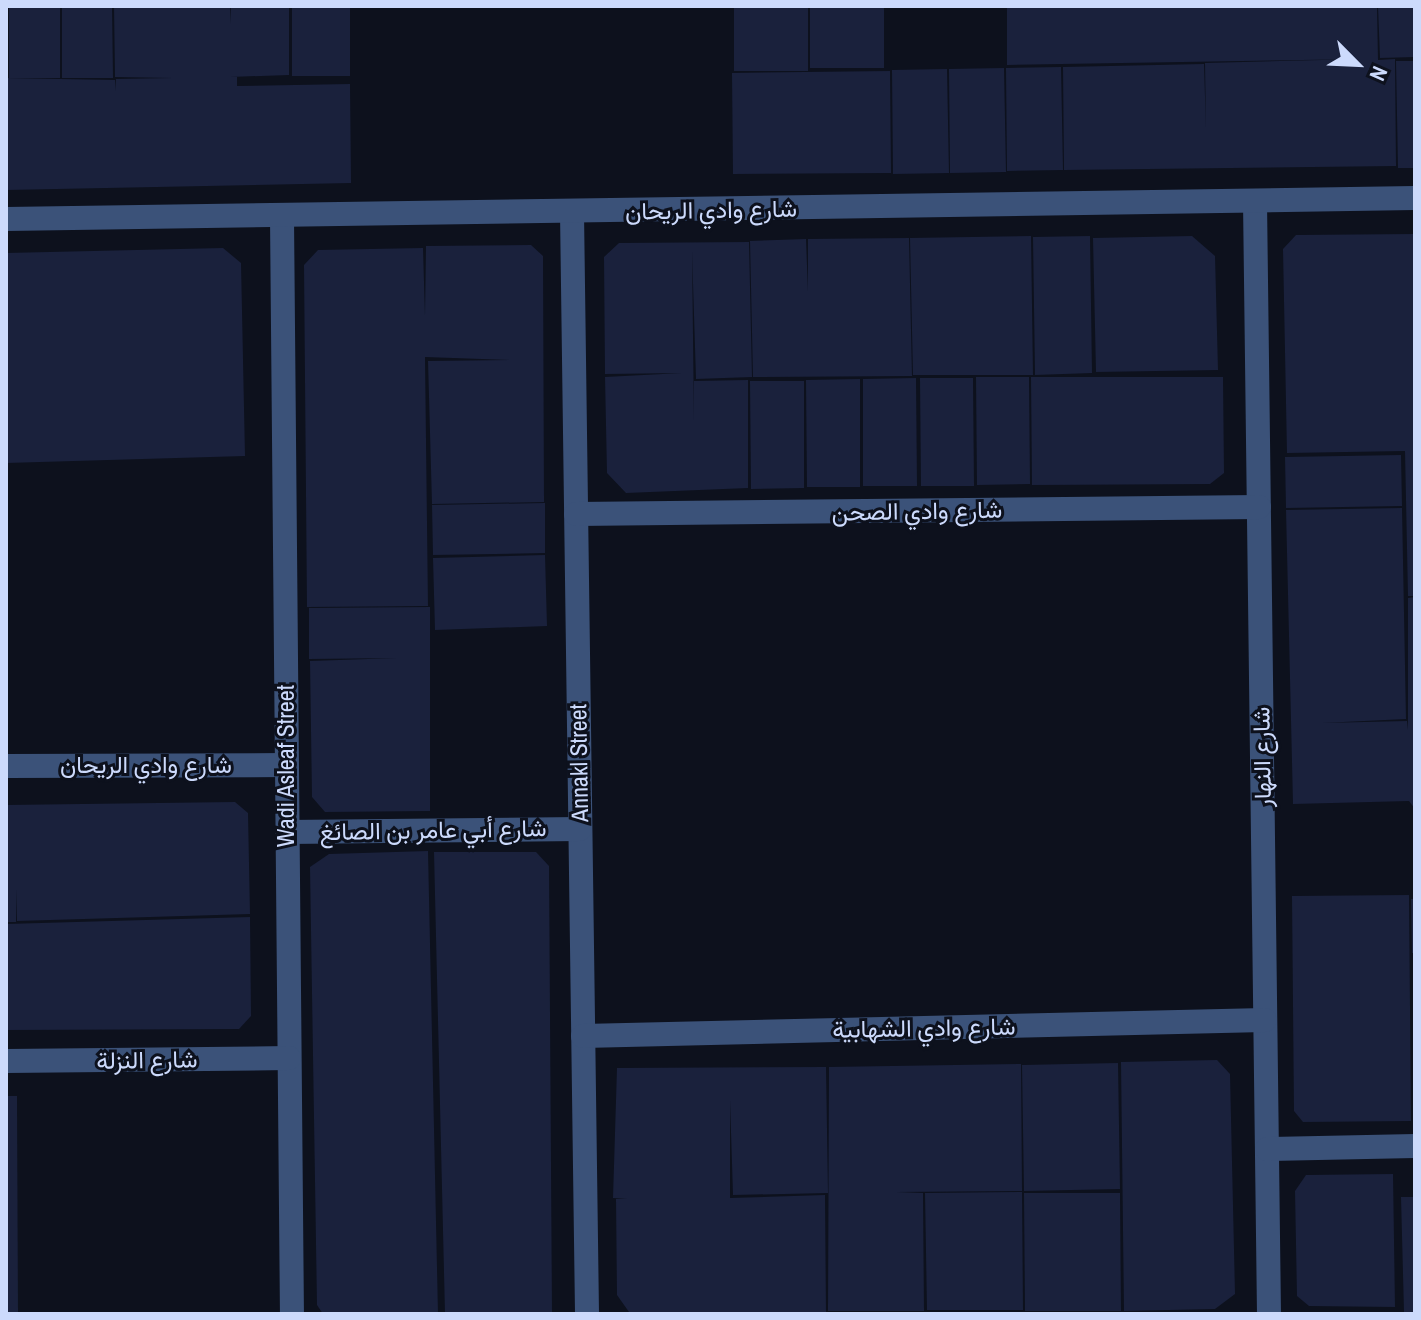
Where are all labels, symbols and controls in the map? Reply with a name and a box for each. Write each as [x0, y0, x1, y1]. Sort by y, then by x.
north arrow [1317, 24, 1397, 104]
text: N [1363, 62, 1395, 86]
street label: شارع وادي الريحان [625, 194, 797, 226]
street label: شارع وادي الصحن [831, 495, 1003, 527]
street label: Wadi Asleaf Street [272, 684, 300, 848]
street label: Annakl Street [564, 704, 594, 822]
street label: شارع النهار [1247, 706, 1277, 808]
street label: شارع وادي الريحان [60, 751, 232, 779]
street label: شارع أبي عامر بن الصائغ [319, 814, 547, 846]
street label: شارع وادي الشهابية [832, 1012, 1016, 1044]
street label: شارع النزلة [96, 1045, 198, 1075]

